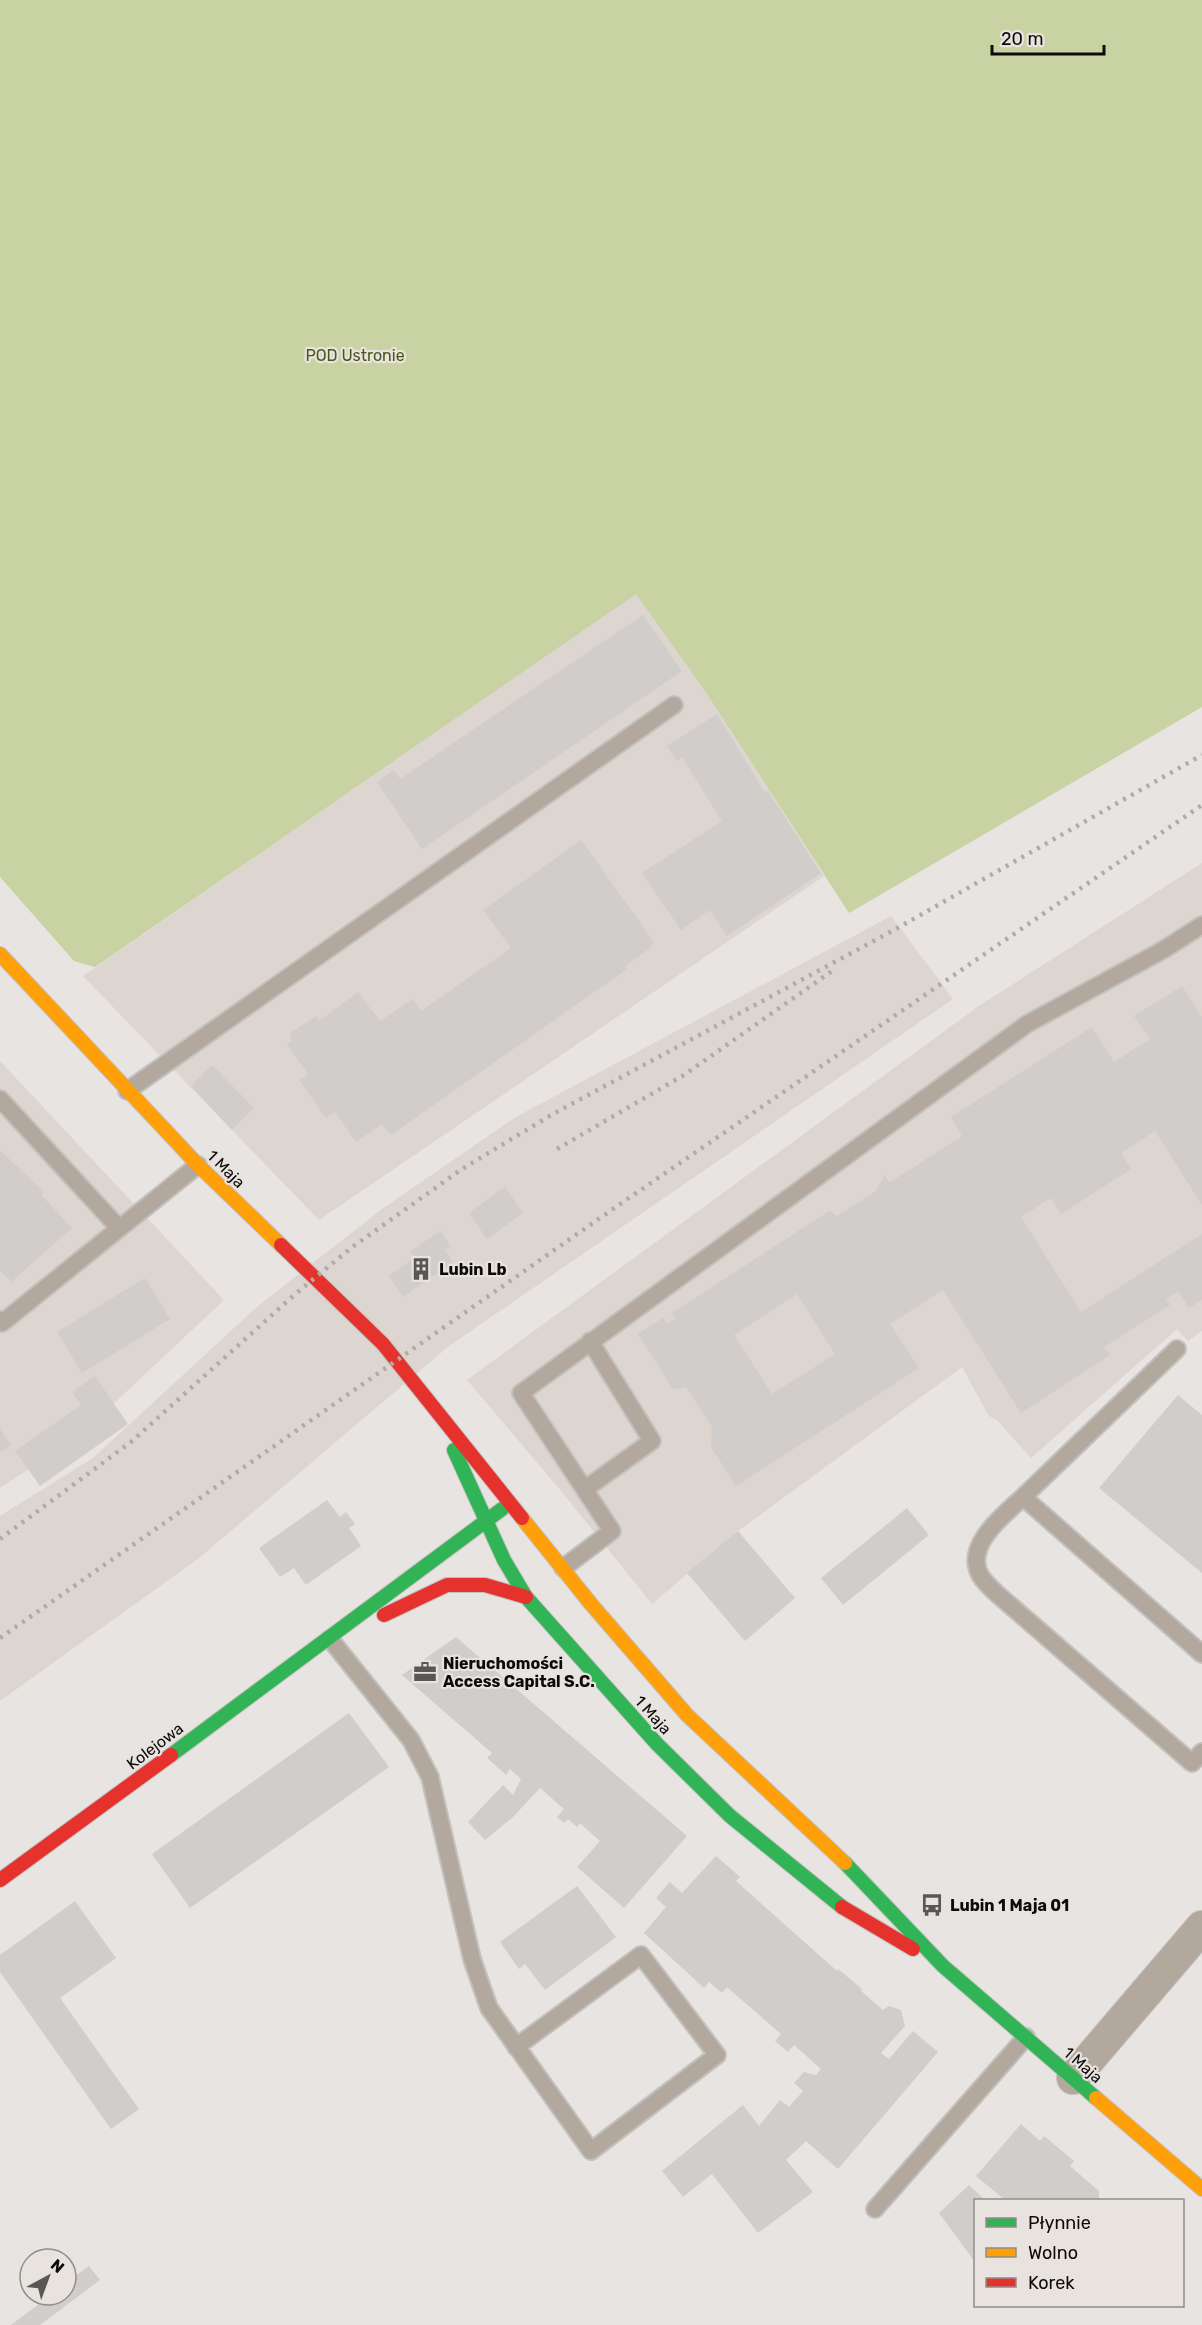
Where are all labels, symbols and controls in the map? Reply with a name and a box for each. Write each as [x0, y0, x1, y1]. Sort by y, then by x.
scale bar [992, 18, 1104, 56]
text: 20 m [1001, 28, 1043, 50]
park label: POD Ustronie [305, 346, 405, 365]
street label: 1 Maja [203, 1146, 249, 1192]
building icon: Lubin Lb [408, 1256, 434, 1282]
place label: Lubin Lb [439, 1260, 507, 1279]
place label: Nieruchomości Access Capital S.C. [443, 1654, 595, 1691]
office icon: Nieruchomości Access Capital S.C. [412, 1659, 438, 1685]
street label: 1 Maja [631, 1692, 675, 1738]
street label: Kolejowa [123, 1719, 187, 1773]
bus stop icon: Lubin 1 Maja 01 [919, 1892, 945, 1918]
place label: Lubin 1 Maja 01 [950, 1896, 1069, 1915]
street label: 1 Maja [1060, 2043, 1106, 2087]
legend [974, 2199, 1184, 2307]
text: Płynnie [1028, 2212, 1091, 2234]
text: Wolno [1028, 2242, 1078, 2264]
north arrow [18, 2247, 78, 2307]
text: N [47, 2255, 68, 2277]
text: Korek [1028, 2272, 1075, 2294]

